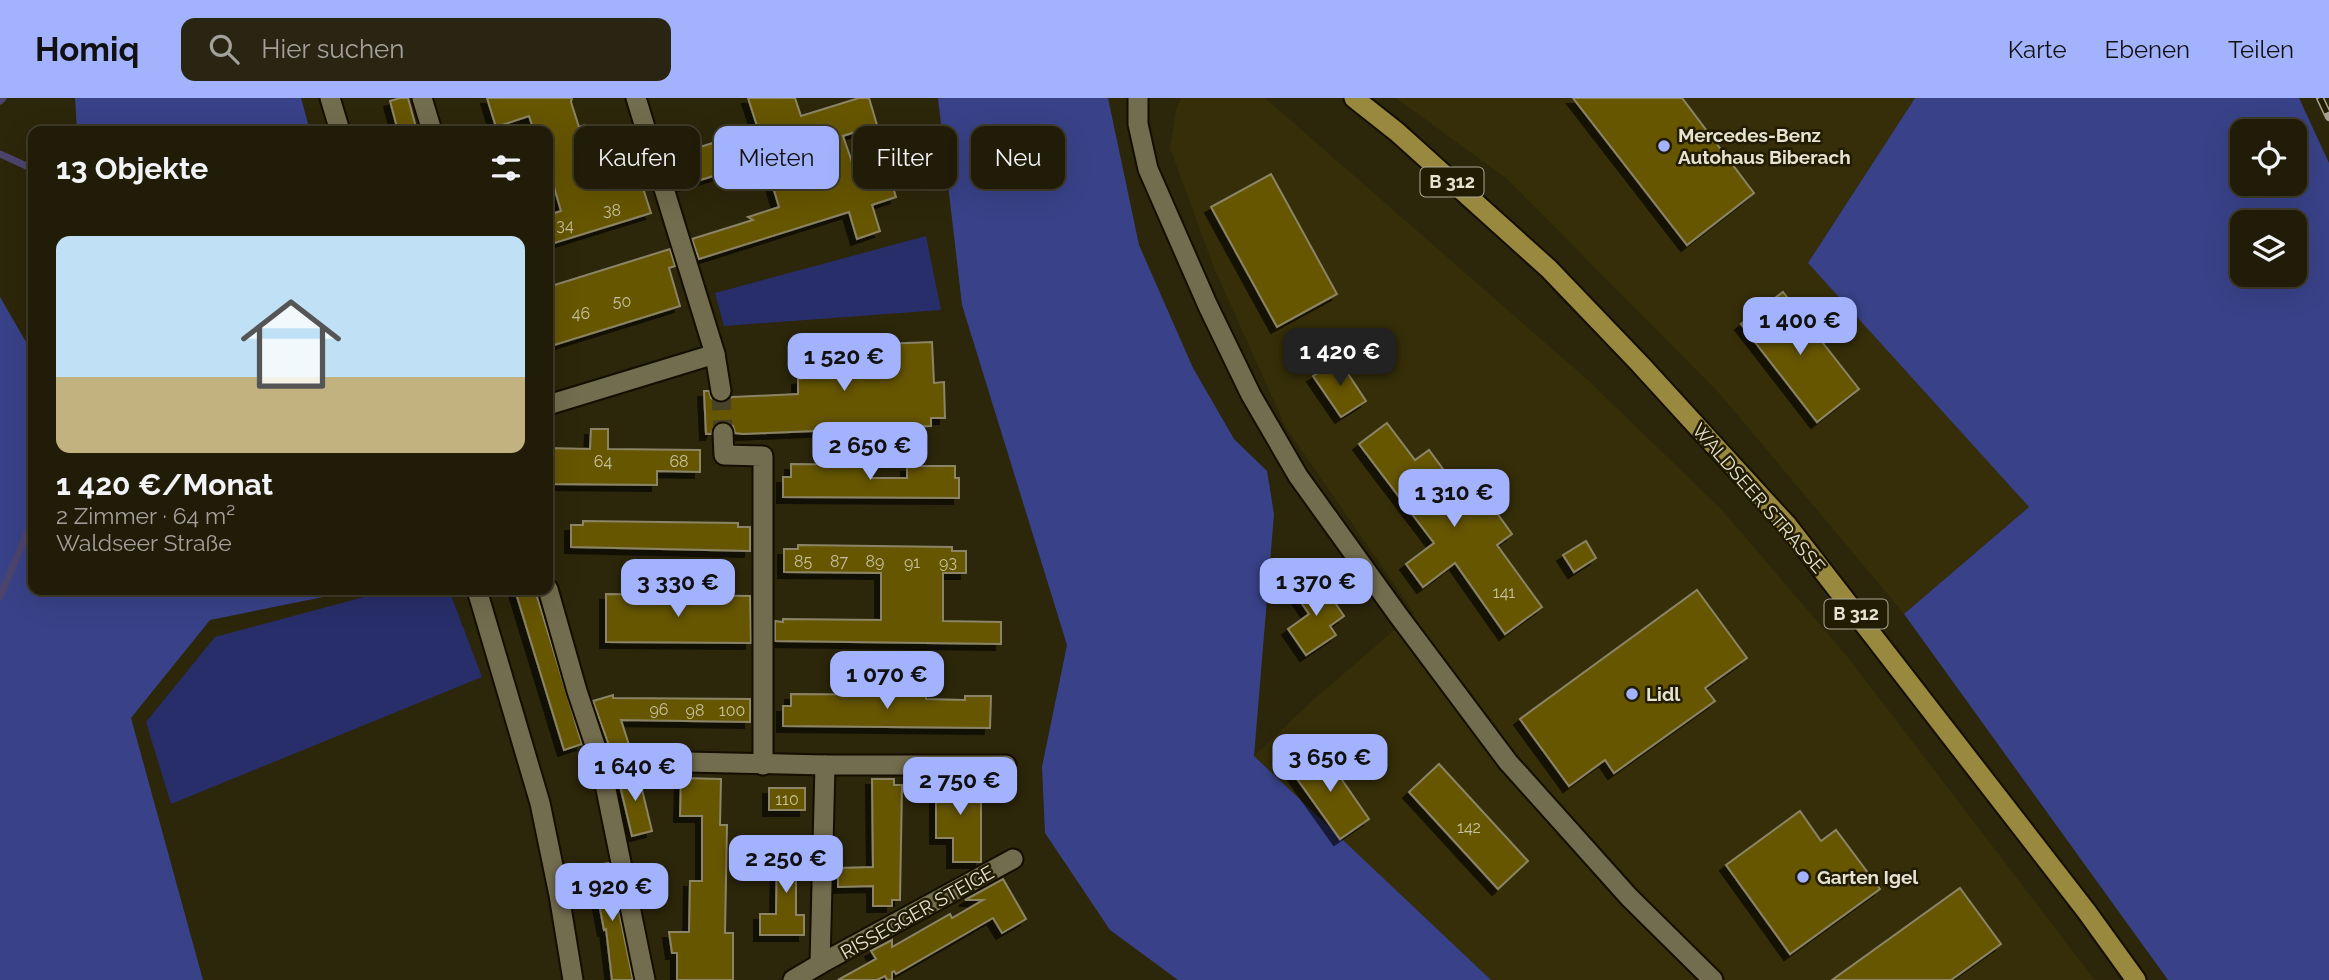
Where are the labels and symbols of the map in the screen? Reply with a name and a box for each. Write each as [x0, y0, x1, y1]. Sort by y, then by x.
place label: Mercedes-Benz Autohaus Biberach [1678, 124, 1851, 168]
marker: Mercedes-Benz Autohaus Biberach [1656, 138, 1672, 154]
road number: B 312 [1420, 168, 1484, 196]
house number: 38 [603, 201, 621, 220]
house number: 34 [556, 216, 574, 235]
house number: 50 [613, 292, 631, 311]
pin: 1 400 € [1735, 298, 1865, 357]
house number: 46 [572, 304, 590, 323]
pin: 1 420 € [1275, 328, 1405, 388]
pin: 1 520 € [779, 334, 909, 393]
street label: WALDSEER STRASSE [1688, 419, 1830, 577]
pin: 2 650 € [805, 422, 935, 482]
house number: 64 [594, 452, 612, 471]
house number: 68 [669, 452, 689, 471]
pin: 1 310 € [1389, 470, 1519, 529]
house number: 85 [794, 552, 812, 571]
house number: 87 [830, 552, 848, 571]
house number: 89 [866, 552, 884, 571]
house number: 91 [904, 553, 920, 572]
house number: 93 [939, 553, 957, 572]
pin: 1 370 € [1251, 559, 1381, 618]
pin: 3 330 € [613, 560, 743, 619]
house number: 141 [1493, 583, 1515, 602]
road number: B 312 [1825, 600, 1888, 628]
pin: 1 070 € [822, 652, 952, 711]
place label: Lidl [1646, 683, 1681, 705]
marker: Lidl [1624, 686, 1640, 702]
house number: 96 [649, 700, 669, 719]
house number: 98 [686, 701, 704, 720]
house number: 100 [719, 701, 745, 720]
pin: 3 650 € [1265, 734, 1395, 794]
pin: 1 640 € [570, 744, 700, 803]
pin: 2 750 € [895, 758, 1025, 817]
house number: 110 [775, 790, 799, 809]
house number: 142 [1457, 818, 1481, 837]
pin: 2 250 € [721, 836, 851, 895]
street label: RISSEGGER STEIGE [836, 861, 998, 963]
pin: 1 920 € [547, 864, 677, 923]
place label: Garten Igel [1817, 866, 1919, 888]
marker: Garten Igel [1795, 869, 1811, 885]

